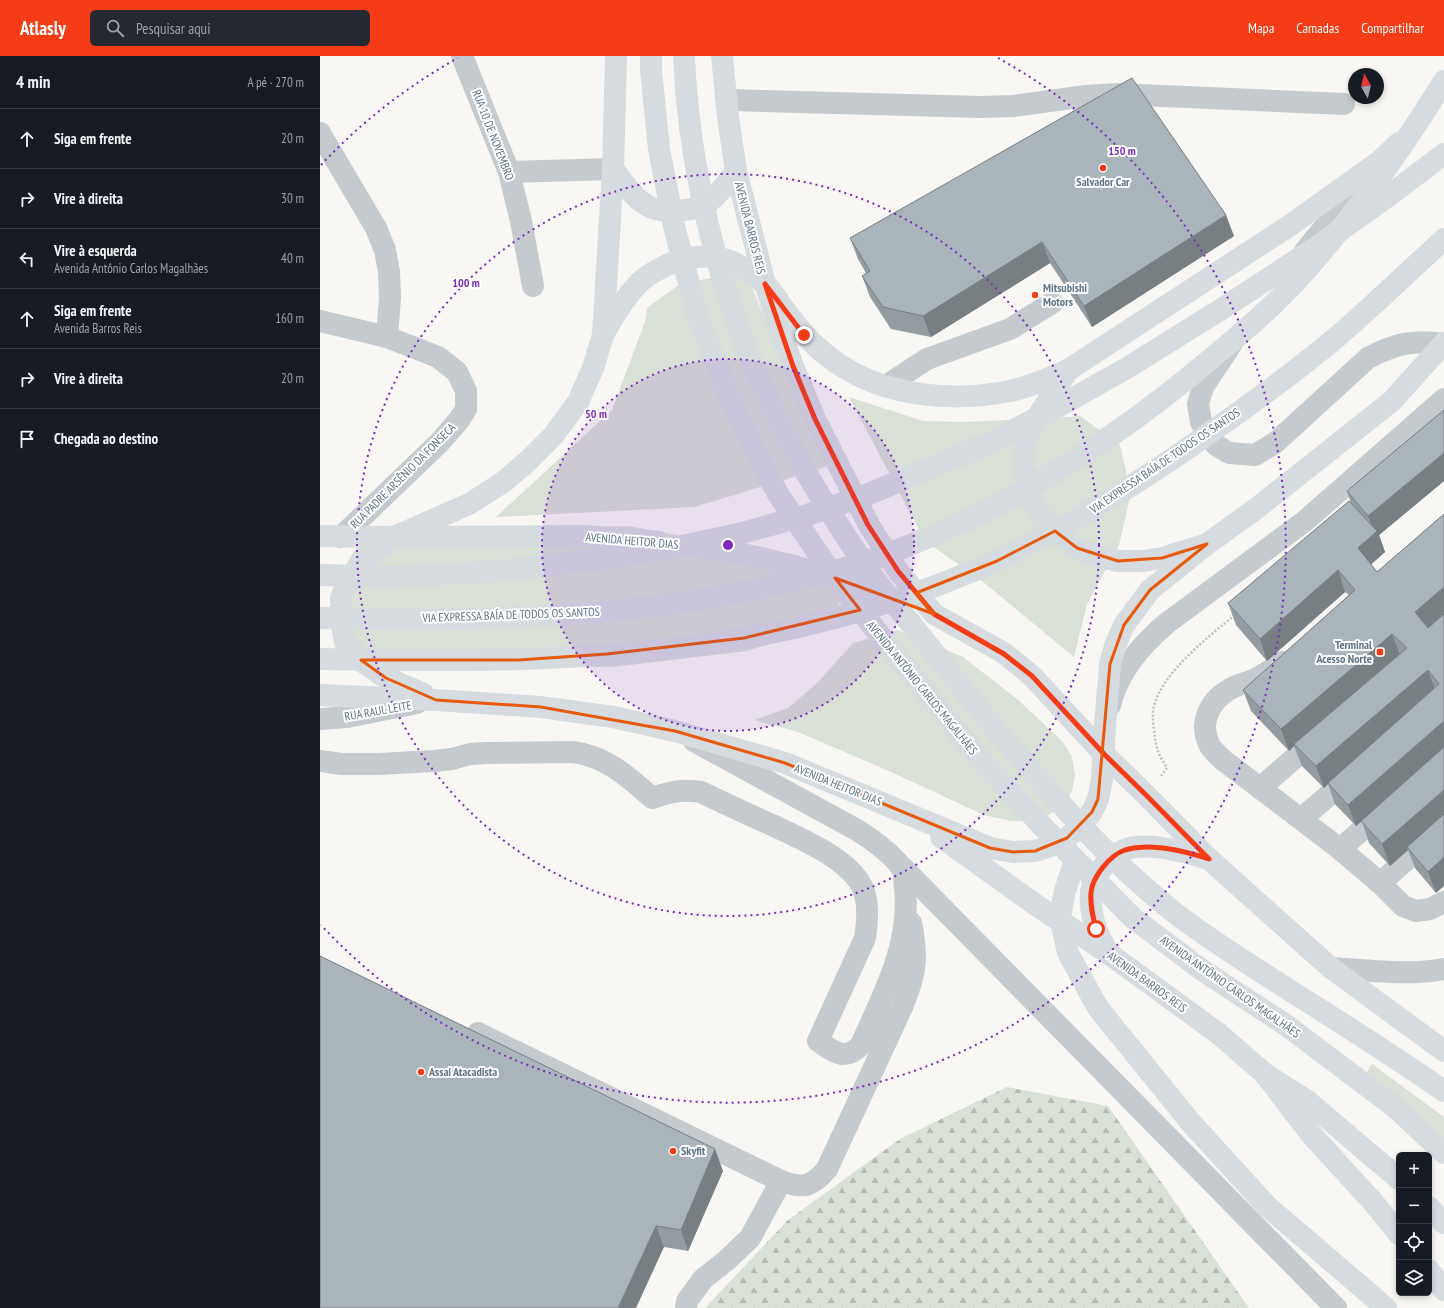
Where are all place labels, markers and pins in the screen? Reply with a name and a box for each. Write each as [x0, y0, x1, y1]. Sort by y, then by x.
marker: Salvador Car [1098, 163, 1108, 173]
place label: Salvador Car [1076, 174, 1130, 189]
place label: Mitsubishi Motors [1043, 280, 1087, 309]
marker: Mitsubishi Motors [1030, 290, 1040, 300]
centre of rings [721, 538, 735, 552]
place label: Terminal Acesso Norte [1316, 637, 1372, 666]
marker: Terminal Acesso Norte [1375, 647, 1385, 657]
place label: Assaí Atacadista [428, 1064, 497, 1079]
marker: Assaí Atacadista [416, 1067, 426, 1077]
place label: Skyfit [681, 1143, 706, 1158]
marker: Skyfit [668, 1146, 678, 1156]

